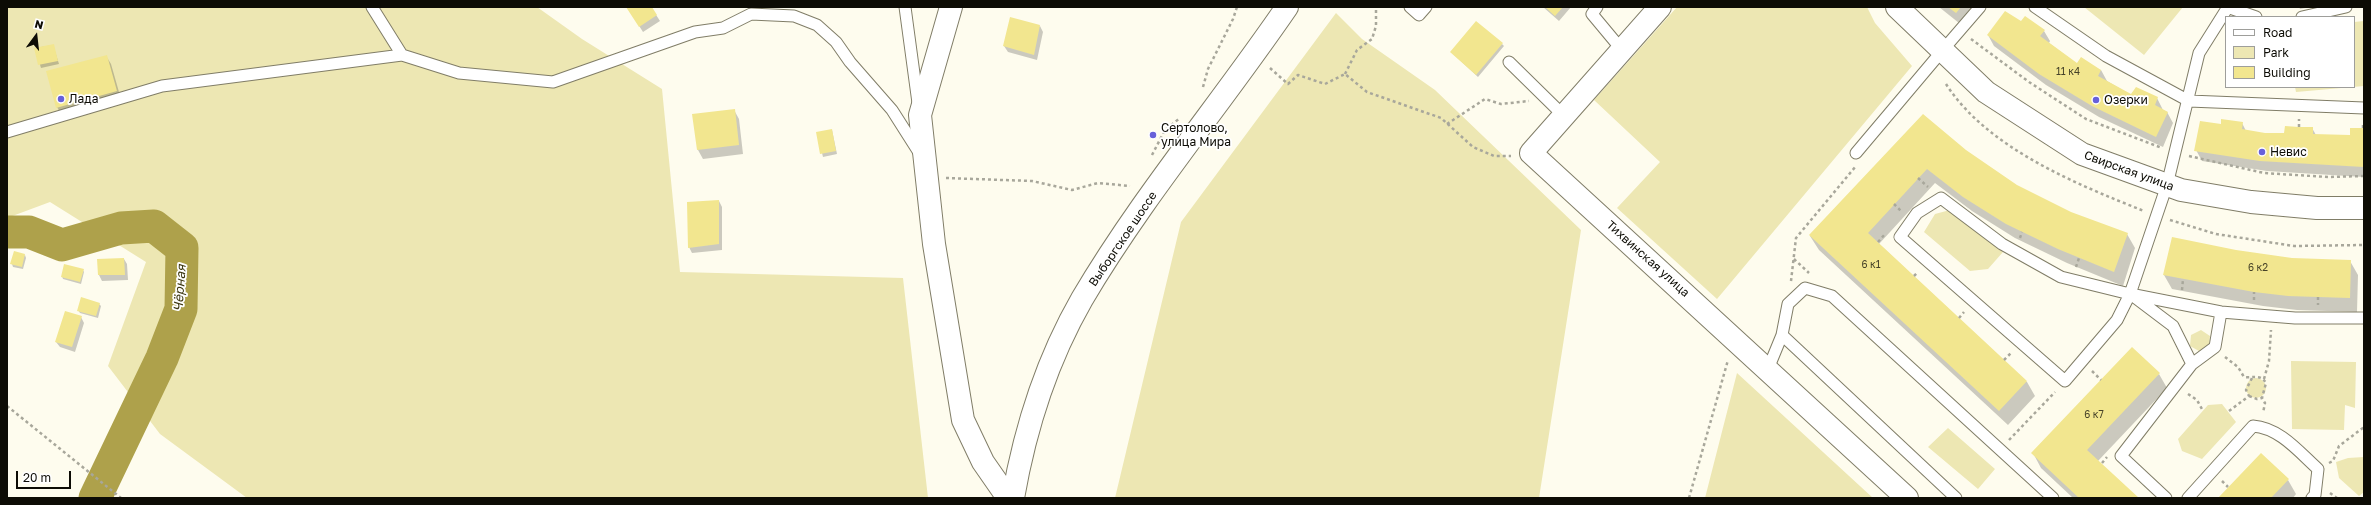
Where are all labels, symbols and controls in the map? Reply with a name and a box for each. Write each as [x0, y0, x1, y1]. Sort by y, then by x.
north arrow [16, 16, 56, 56]
legend [2225, 16, 2355, 88]
text: N [34, 17, 45, 31]
text: Road [2263, 25, 2292, 40]
text: Park [2263, 45, 2289, 60]
text: Building [2263, 65, 2311, 80]
house number: 11 к4 [2056, 66, 2080, 78]
place label: Лада [69, 92, 99, 106]
place label: Озерки [2104, 93, 2148, 107]
marker: Лада [56, 94, 66, 104]
marker: Озерки [2091, 95, 2101, 105]
place label: Сертолово, улица Мира [1161, 121, 1231, 149]
marker: Сертолово, улица Мира [1148, 130, 1158, 140]
place label: Невис [2270, 145, 2307, 159]
marker: Невис [2257, 147, 2267, 157]
street label: Свирская улица [2082, 148, 2176, 194]
street label: Выборгское шоссе [1086, 189, 1160, 289]
street label: Тихвинская улица [1603, 218, 1693, 300]
house number: 6 к1 [1861, 259, 1881, 271]
house number: 6 к2 [2248, 262, 2268, 274]
water label: Чёрная [171, 264, 189, 312]
house number: 6 к7 [2084, 409, 2104, 421]
scale bar [18, 463, 73, 489]
text: 20 m [23, 470, 51, 485]

